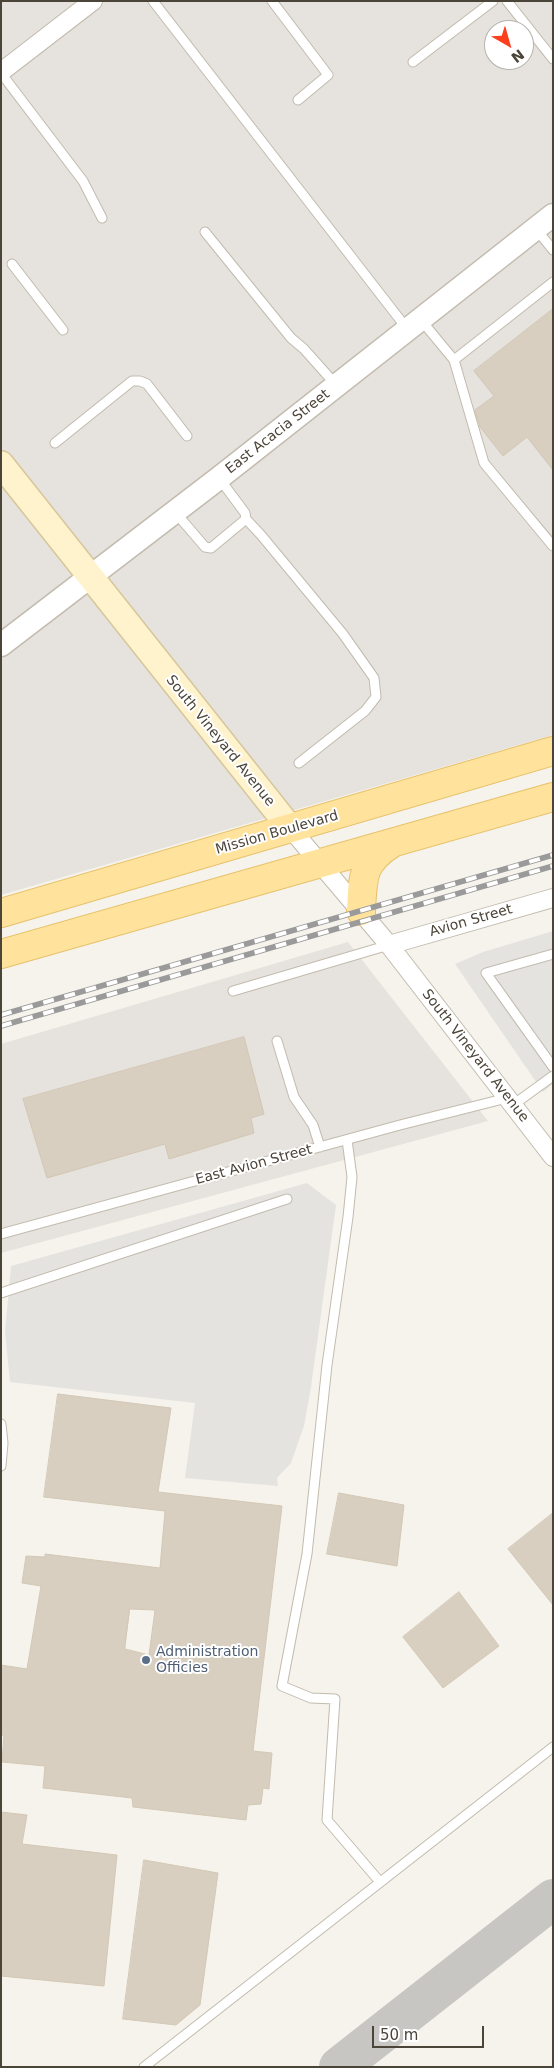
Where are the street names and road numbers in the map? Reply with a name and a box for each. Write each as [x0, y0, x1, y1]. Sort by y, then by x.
street label: East Acacia Street [223, 386, 333, 478]
street label: South Vineyard Avenue [162, 672, 278, 810]
street label: Mission Boulevard [214, 807, 340, 859]
street label: Avion Street [428, 901, 514, 941]
street label: South Vineyard Avenue [418, 986, 532, 1126]
street label: East Avion Street [194, 1141, 314, 1189]

